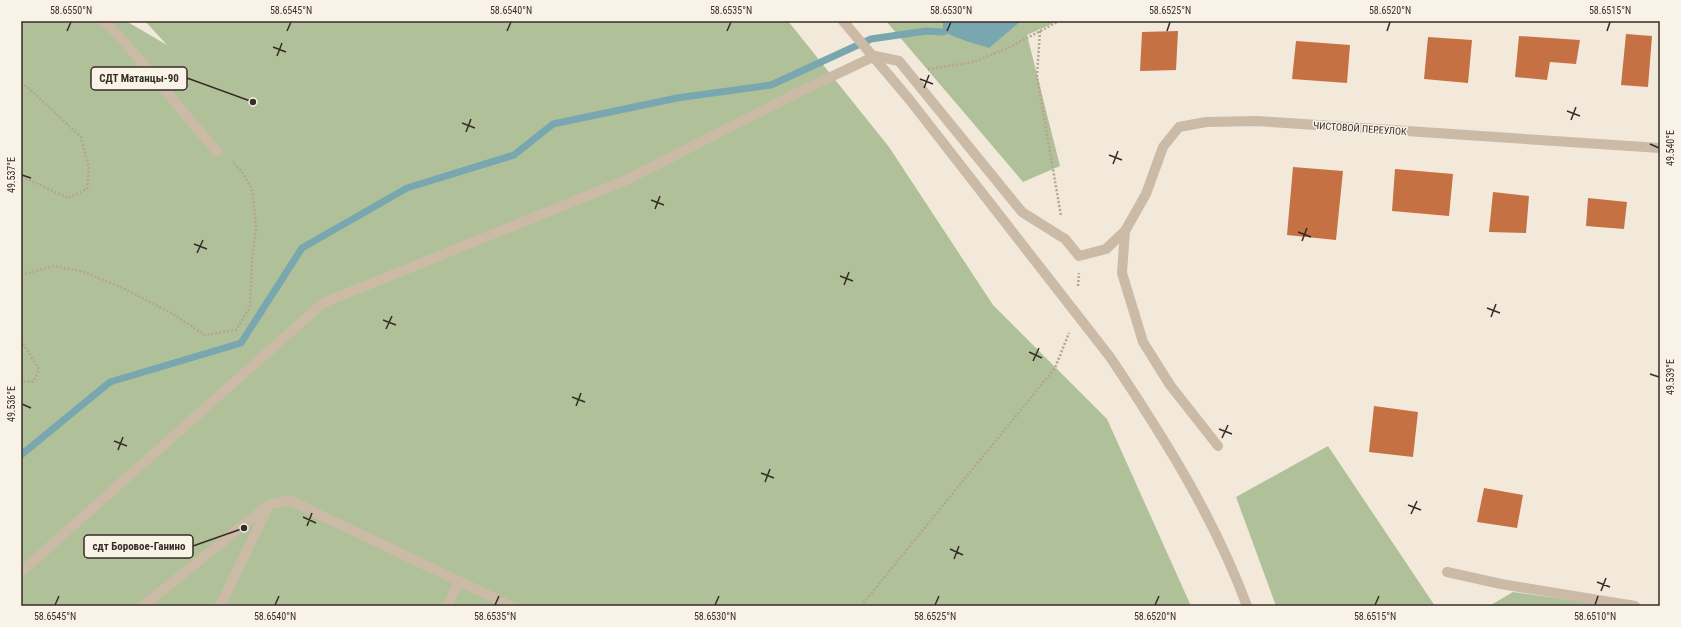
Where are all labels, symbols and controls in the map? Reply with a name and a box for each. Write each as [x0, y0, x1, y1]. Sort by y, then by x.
text: 58.6550°N [50, 5, 92, 16]
text: 58.6545°N [270, 5, 312, 16]
text: 58.6540°N [490, 5, 532, 16]
text: 58.6535°N [710, 5, 752, 16]
text: 58.6530°N [930, 5, 972, 16]
text: 58.6525°N [1149, 5, 1191, 16]
text: 58.6520°N [1369, 5, 1411, 16]
text: 58.6515°N [1589, 5, 1631, 16]
callout: СДТ Матанцы-90 [91, 67, 187, 90]
text: СДТ Матанцы-90 [99, 72, 179, 85]
street label: ЧИСТОВОЙ ПЕРЕУЛОК [1313, 119, 1407, 137]
text: 49.540°E [1665, 130, 1676, 166]
text: 49.537°E [6, 157, 17, 193]
text: 49.539°E [1665, 359, 1676, 395]
text: 49.536°E [6, 386, 17, 422]
callout: сдт Боровое-Ганино [84, 535, 193, 558]
text: сдт Боровое-Ганино [93, 540, 186, 553]
text: 58.6545°N [34, 611, 76, 622]
text: 58.6540°N [254, 611, 296, 622]
text: 58.6535°N [474, 611, 516, 622]
text: 58.6530°N [694, 611, 736, 622]
text: 58.6525°N [914, 611, 956, 622]
text: 58.6520°N [1134, 611, 1176, 622]
text: 58.6515°N [1354, 611, 1396, 622]
text: 58.6510°N [1574, 611, 1616, 622]

